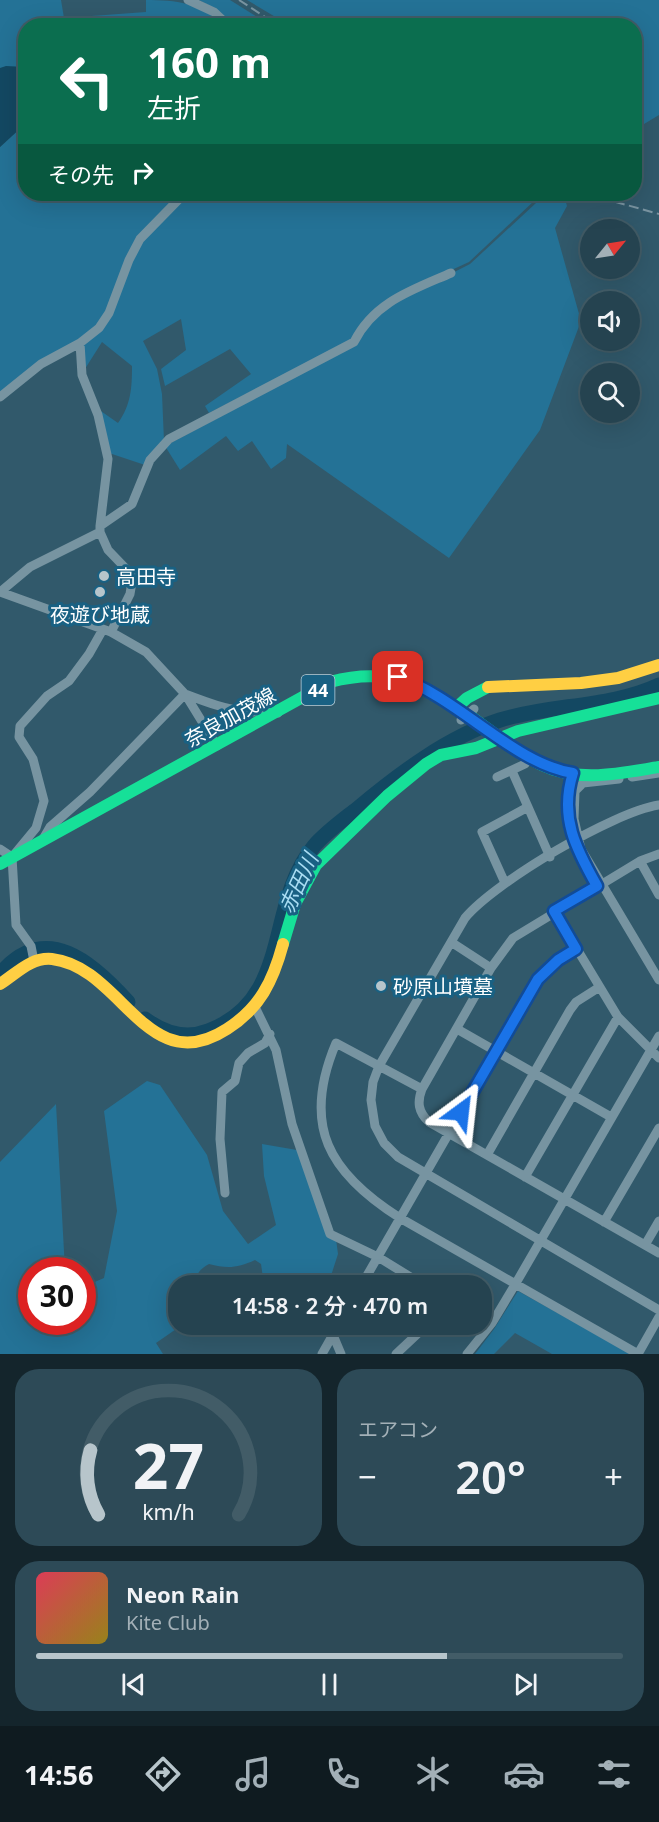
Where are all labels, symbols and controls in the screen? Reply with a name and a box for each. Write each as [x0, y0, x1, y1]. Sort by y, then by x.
text: 160 m [147, 33, 271, 90]
icon: left [48, 42, 126, 120]
text: 左折 [147, 89, 201, 126]
icon: right [126, 156, 159, 189]
text: その先 [48, 159, 114, 189]
north arrow [580, 219, 640, 279]
map controls [580, 219, 640, 423]
button: sound [580, 291, 640, 351]
button: search [580, 363, 640, 423]
place label: 高田寺 [116, 563, 176, 590]
marker: 高田寺 [97, 569, 111, 583]
marker: 夜遊び地蔵 [93, 585, 107, 599]
place label: 夜遊び地蔵 [50, 601, 150, 628]
pin [372, 651, 423, 702]
icon: arrive [381, 660, 414, 693]
road number: 44 [302, 675, 334, 705]
street label: 奈良加茂線 [180, 681, 280, 753]
water label: 赤田川 [272, 847, 325, 917]
place label: 砂原山墳墓 [393, 973, 493, 1000]
marker: 砂原山墳墓 [374, 979, 388, 993]
position arrow [429, 1080, 493, 1144]
speed limit sign: 30 [18, 1257, 96, 1335]
text: 14:58 · 2 分 · 470 m [232, 1290, 428, 1320]
text: エアコン [358, 1416, 438, 1443]
text: 27 [133, 1422, 204, 1507]
text: 20° [455, 1446, 526, 1507]
text: − [358, 1454, 377, 1499]
text: + [604, 1454, 623, 1499]
text: km/h [142, 1497, 195, 1526]
text: Neon Rain [126, 1579, 239, 1609]
text: Kite Club [126, 1609, 210, 1636]
icon: previous [117, 1668, 150, 1701]
icon: pause [313, 1668, 346, 1701]
icon: next [509, 1668, 542, 1701]
icon: directions [142, 1753, 184, 1795]
icon: music [232, 1753, 274, 1795]
icon: phone [322, 1753, 364, 1795]
icon: climate [412, 1753, 454, 1795]
icon: car [503, 1753, 545, 1795]
icon: filters [593, 1753, 635, 1795]
text: 14:56 [24, 1756, 93, 1793]

